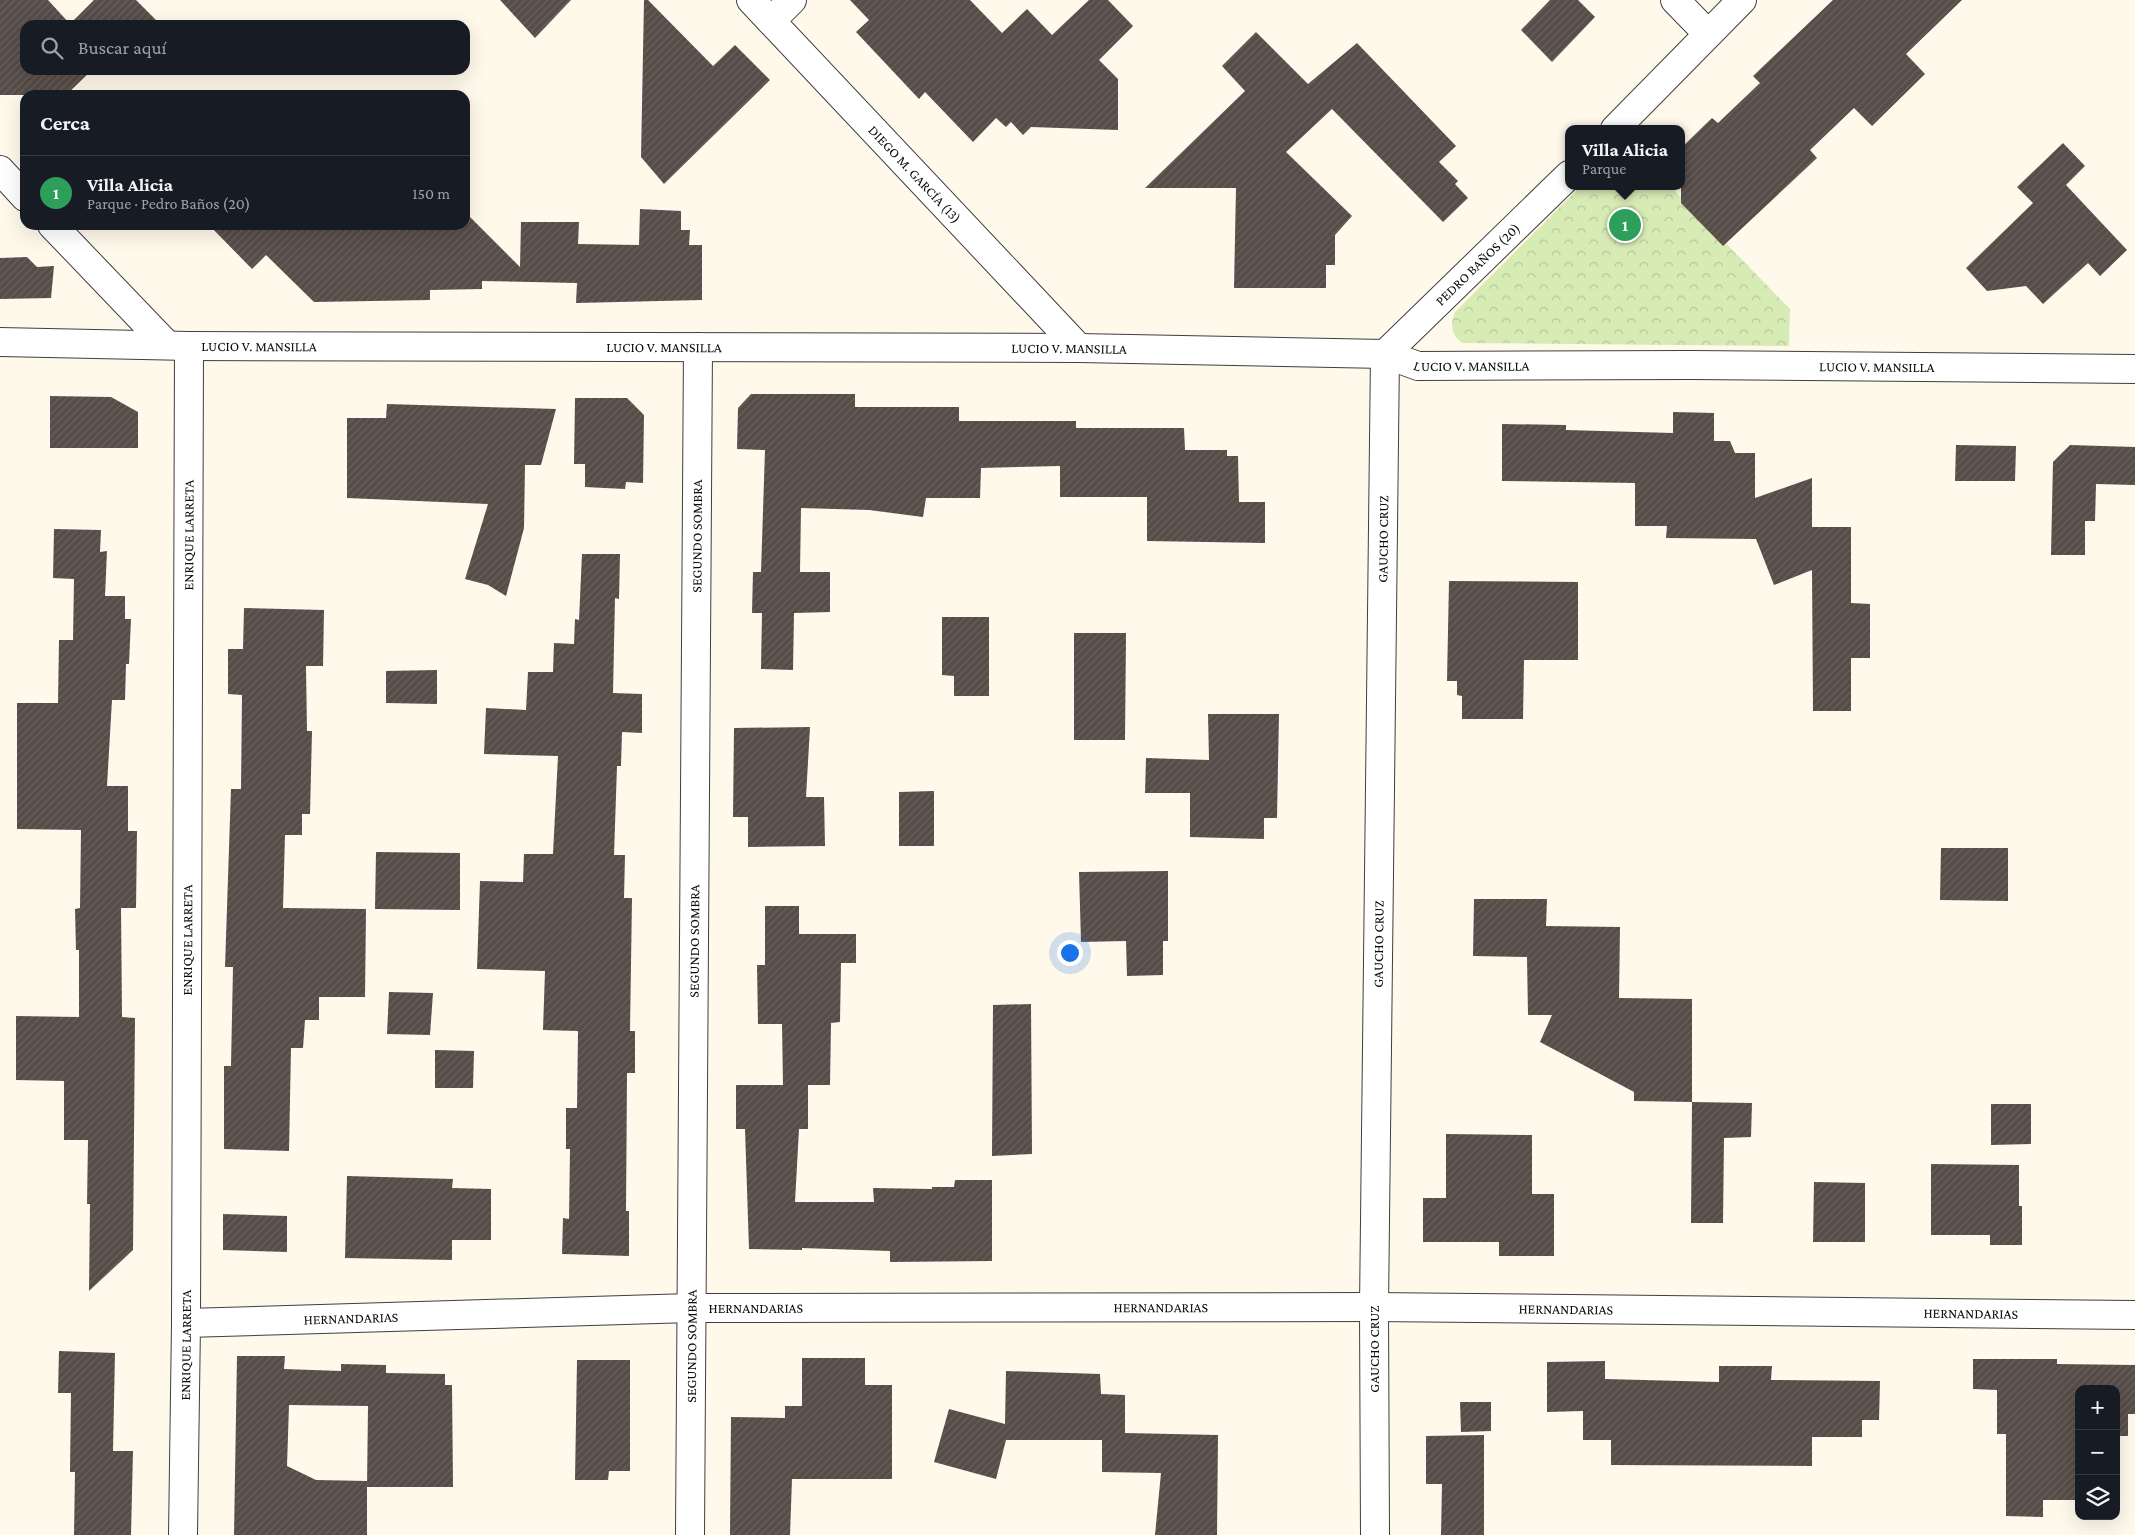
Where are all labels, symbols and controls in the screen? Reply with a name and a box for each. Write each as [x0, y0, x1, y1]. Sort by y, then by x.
search box [20, 20, 470, 75]
icon: search [38, 34, 66, 62]
text: Buscar aquí [78, 37, 167, 58]
text: Cerca [40, 111, 90, 135]
street label: DIEGO M. GARCÍA (13) [865, 122, 965, 227]
popup [1565, 125, 1685, 190]
text: Villa Alicia [1582, 139, 1668, 160]
text: Parque [1582, 160, 1626, 177]
text: Villa Alicia [87, 174, 173, 195]
text: 1 [53, 185, 59, 202]
text: 150 m [412, 185, 450, 202]
text: Parque · Pedro Baños (20) [87, 195, 250, 212]
pin: 1 [1609, 206, 1641, 244]
street label: PEDRO BAÑOS (20) [1432, 220, 1524, 309]
street label: LUCIO V. MANSILLA [201, 338, 317, 354]
street label: LUCIO V. MANSILLA [606, 339, 722, 355]
street label: LUCIO V. MANSILLA [1011, 340, 1127, 357]
street label: LUCIO V. MANSILLA [1412, 357, 1530, 375]
street label: LUCIO V. MANSILLA [1819, 358, 1935, 375]
street label: SEGUNDO SOMBRA [688, 479, 705, 593]
street label: ENRIQUE LARRETA [180, 480, 197, 590]
street label: GAUCHO CRUZ [1374, 495, 1391, 583]
street label: SEGUNDO SOMBRA [686, 884, 702, 998]
street label: ENRIQUE LARRETA [179, 885, 195, 995]
street label: GAUCHO CRUZ [1370, 900, 1387, 988]
your location [1057, 940, 1083, 966]
street label: SEGUNDO SOMBRA [683, 1289, 700, 1403]
street label: ENRIQUE LARRETA [177, 1290, 194, 1401]
street label: HERNANDARIAS [1113, 1299, 1209, 1315]
street label: HERNANDARIAS [708, 1300, 804, 1316]
street label: HERNANDARIAS [1518, 1301, 1614, 1318]
street label: GAUCHO CRUZ [1366, 1305, 1382, 1393]
street label: HERNANDARIAS [1923, 1305, 2019, 1322]
street label: HERNANDARIAS [303, 1309, 399, 1328]
map controls [2075, 1385, 2120, 1520]
button: + [2075, 1385, 2120, 1430]
button: − [2075, 1430, 2120, 1475]
button: layers [2075, 1475, 2120, 1520]

